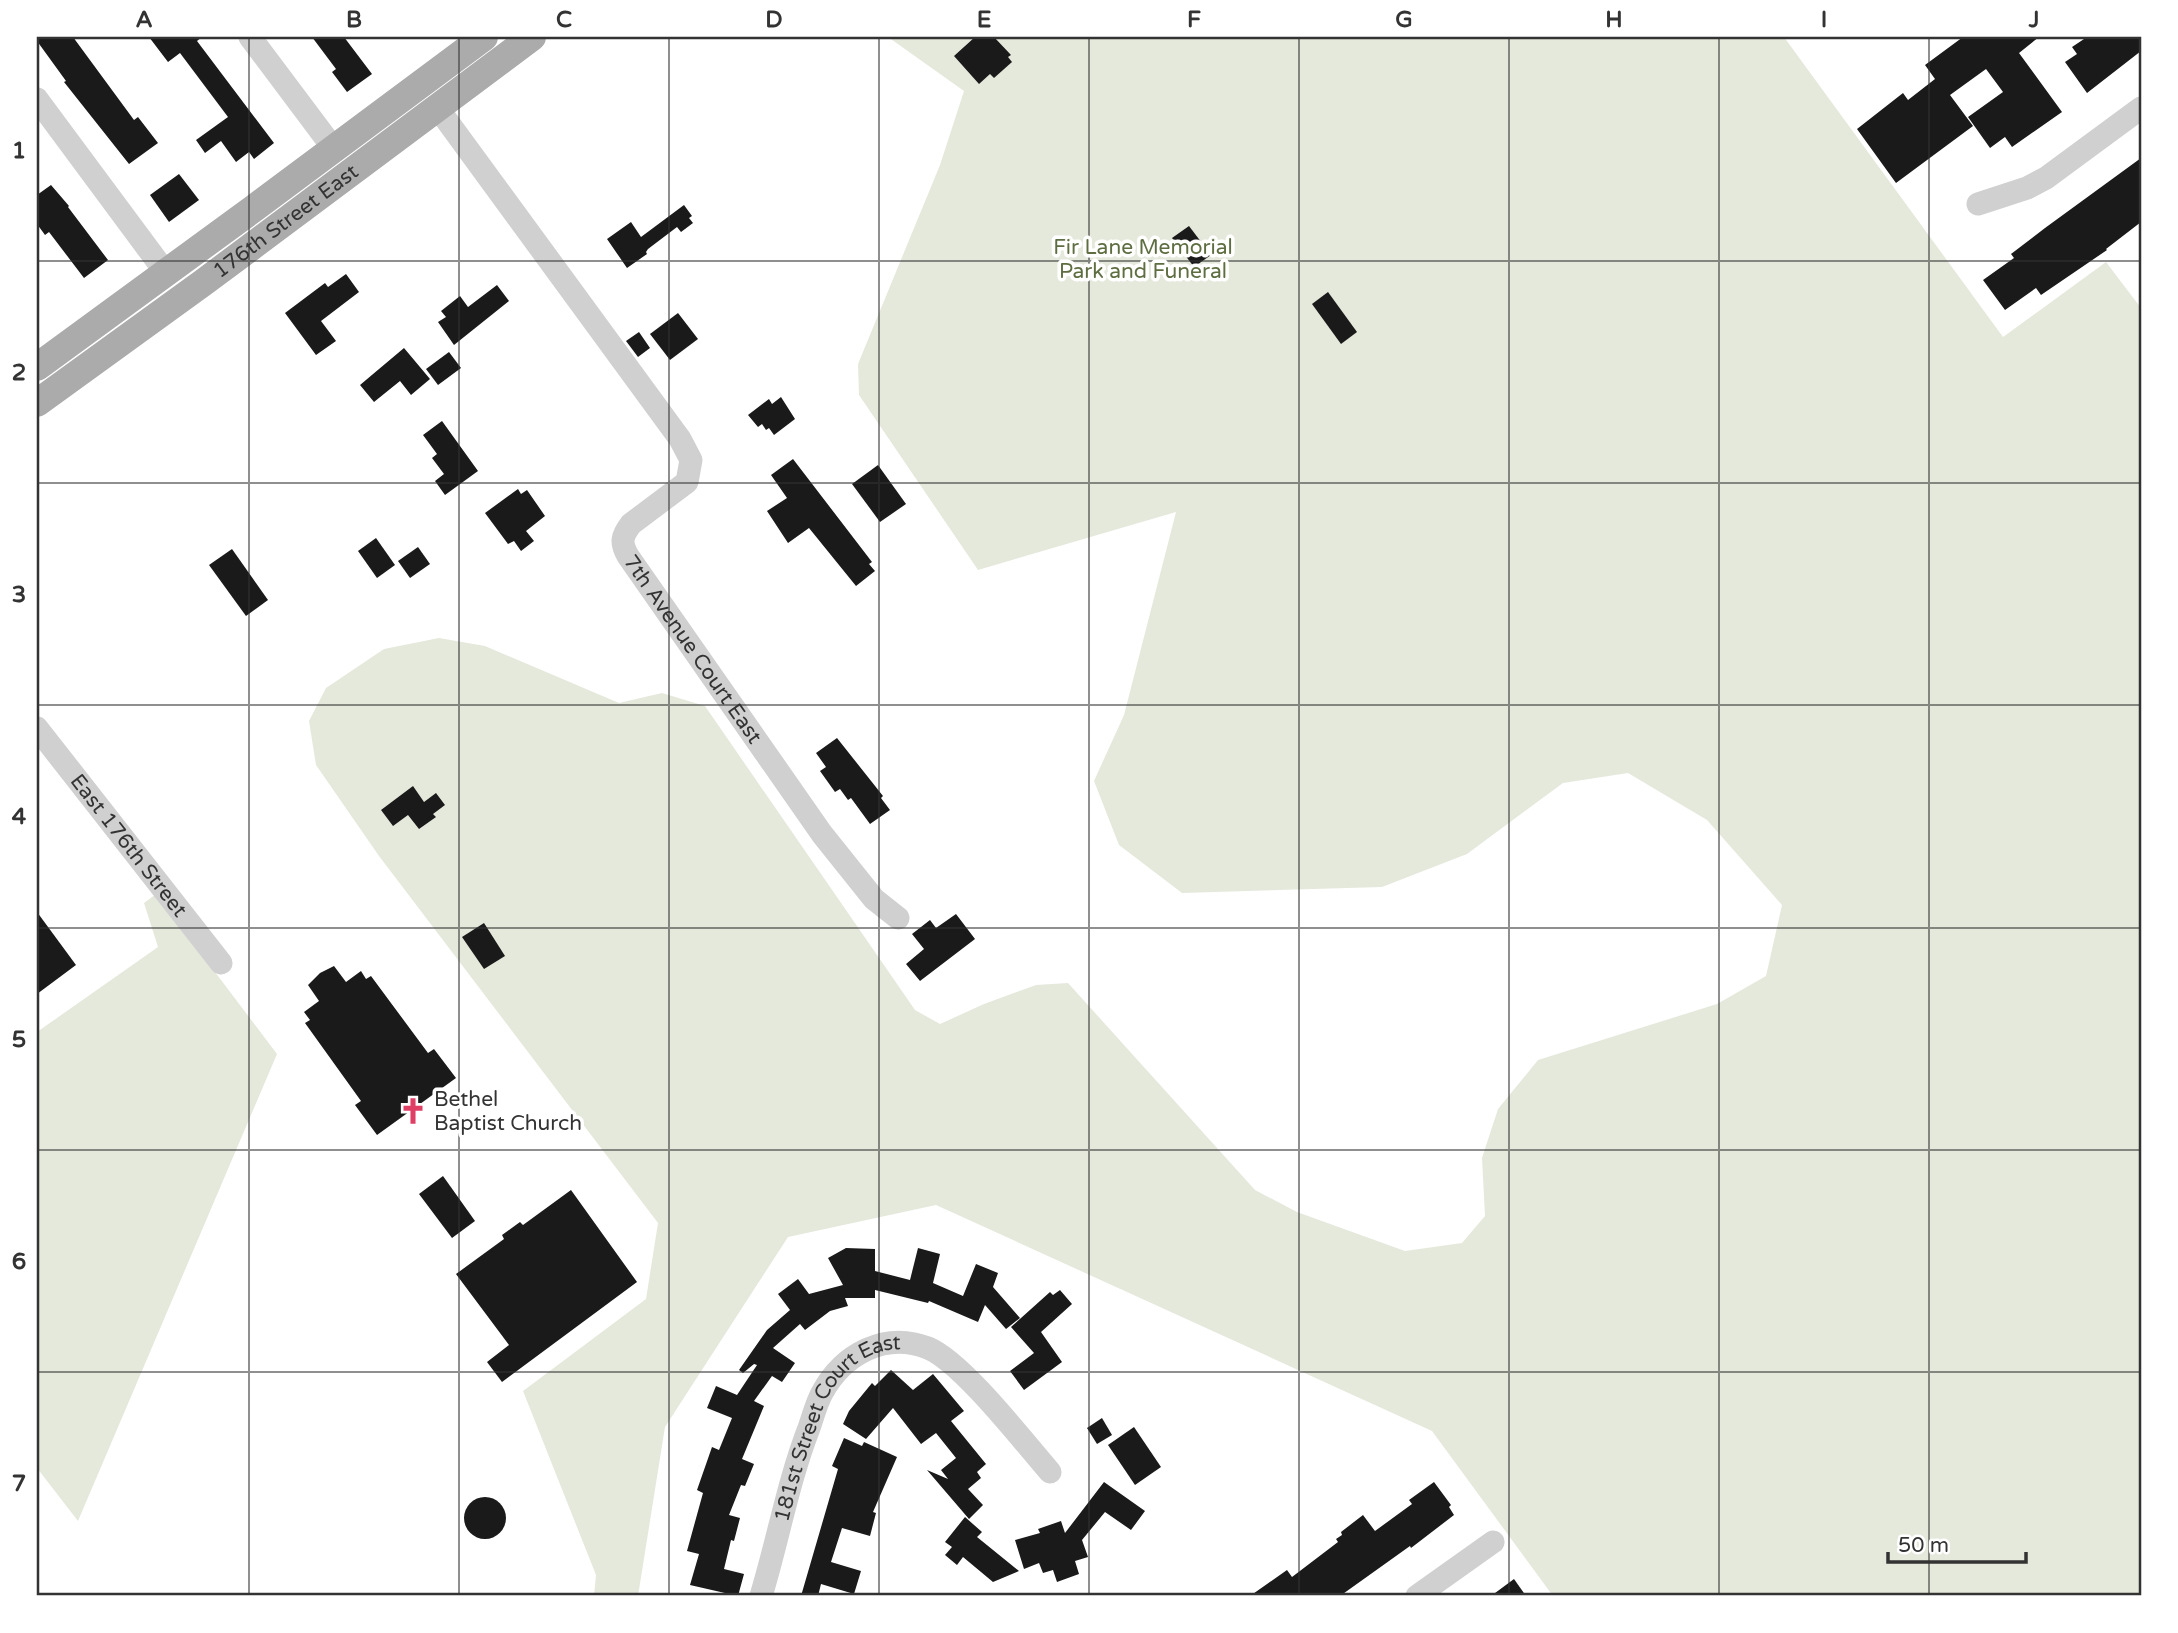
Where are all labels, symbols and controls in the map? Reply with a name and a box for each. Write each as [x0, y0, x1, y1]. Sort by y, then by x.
text: A [135, 6, 153, 34]
text: B [346, 6, 362, 34]
text: C [556, 6, 572, 34]
text: D [765, 6, 783, 34]
text: E [977, 6, 991, 34]
text: F [1187, 6, 1201, 34]
text: G [1395, 6, 1413, 34]
text: H [1605, 6, 1623, 34]
text: I [1821, 6, 1827, 34]
text: J [2028, 6, 2039, 34]
text: 1 [12, 137, 26, 165]
street label: 176th Street East [208, 159, 363, 284]
park label: Fir Lane Memorial Park and Funeral [1053, 235, 1233, 284]
text: 2 [12, 359, 26, 387]
street label: 7th Avenue Court East [618, 550, 767, 749]
text: 3 [12, 581, 26, 609]
street label: East 176th Street [65, 769, 192, 922]
text: 4 [12, 803, 27, 831]
text: 5 [12, 1026, 26, 1054]
place label: Bethel Baptist Church [434, 1087, 582, 1136]
church icon: Bethel Baptist Church [398, 1096, 428, 1126]
text: 6 [12, 1248, 26, 1276]
street label: 181st Street Court East [769, 1330, 901, 1524]
text: 7 [12, 1470, 26, 1498]
scale bar [1888, 1521, 2026, 1565]
text: 50 m [1898, 1533, 1949, 1558]

